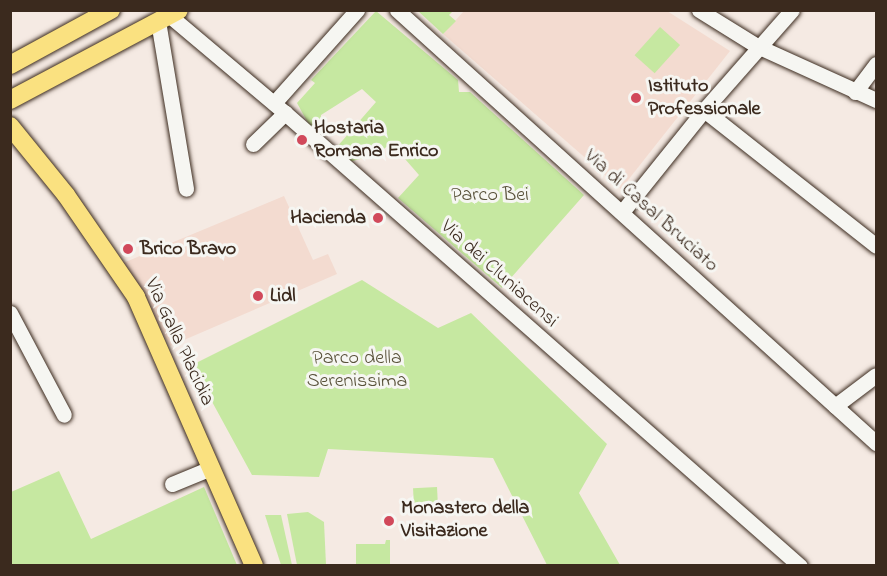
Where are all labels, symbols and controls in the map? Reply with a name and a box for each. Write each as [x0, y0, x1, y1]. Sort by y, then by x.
place label: Istituto Professionale [648, 74, 761, 121]
marker: Istituto Professionale [629, 91, 643, 105]
place label: Hostaria Romana Enrico [314, 116, 438, 163]
marker: Hostaria Romana Enrico [295, 133, 309, 147]
street label: Via di Casal Bruciato [579, 144, 723, 278]
park label: Parco Bei [451, 183, 529, 207]
place label: Hacienda [290, 206, 366, 230]
marker: Hacienda [371, 211, 385, 225]
street label: Via dei Cluniacensi [435, 215, 563, 333]
place label: Brico Bravo [140, 237, 236, 261]
marker: Brico Bravo [121, 242, 135, 256]
street label: Via Galla Placidia [139, 274, 219, 410]
place label: Lidl [270, 284, 296, 308]
marker: Lidl [251, 289, 265, 303]
park label: Parco della Serenissima [307, 347, 407, 394]
place label: Monastero della Visitazione [401, 497, 529, 544]
marker: Monastero della Visitazione [382, 514, 396, 528]

